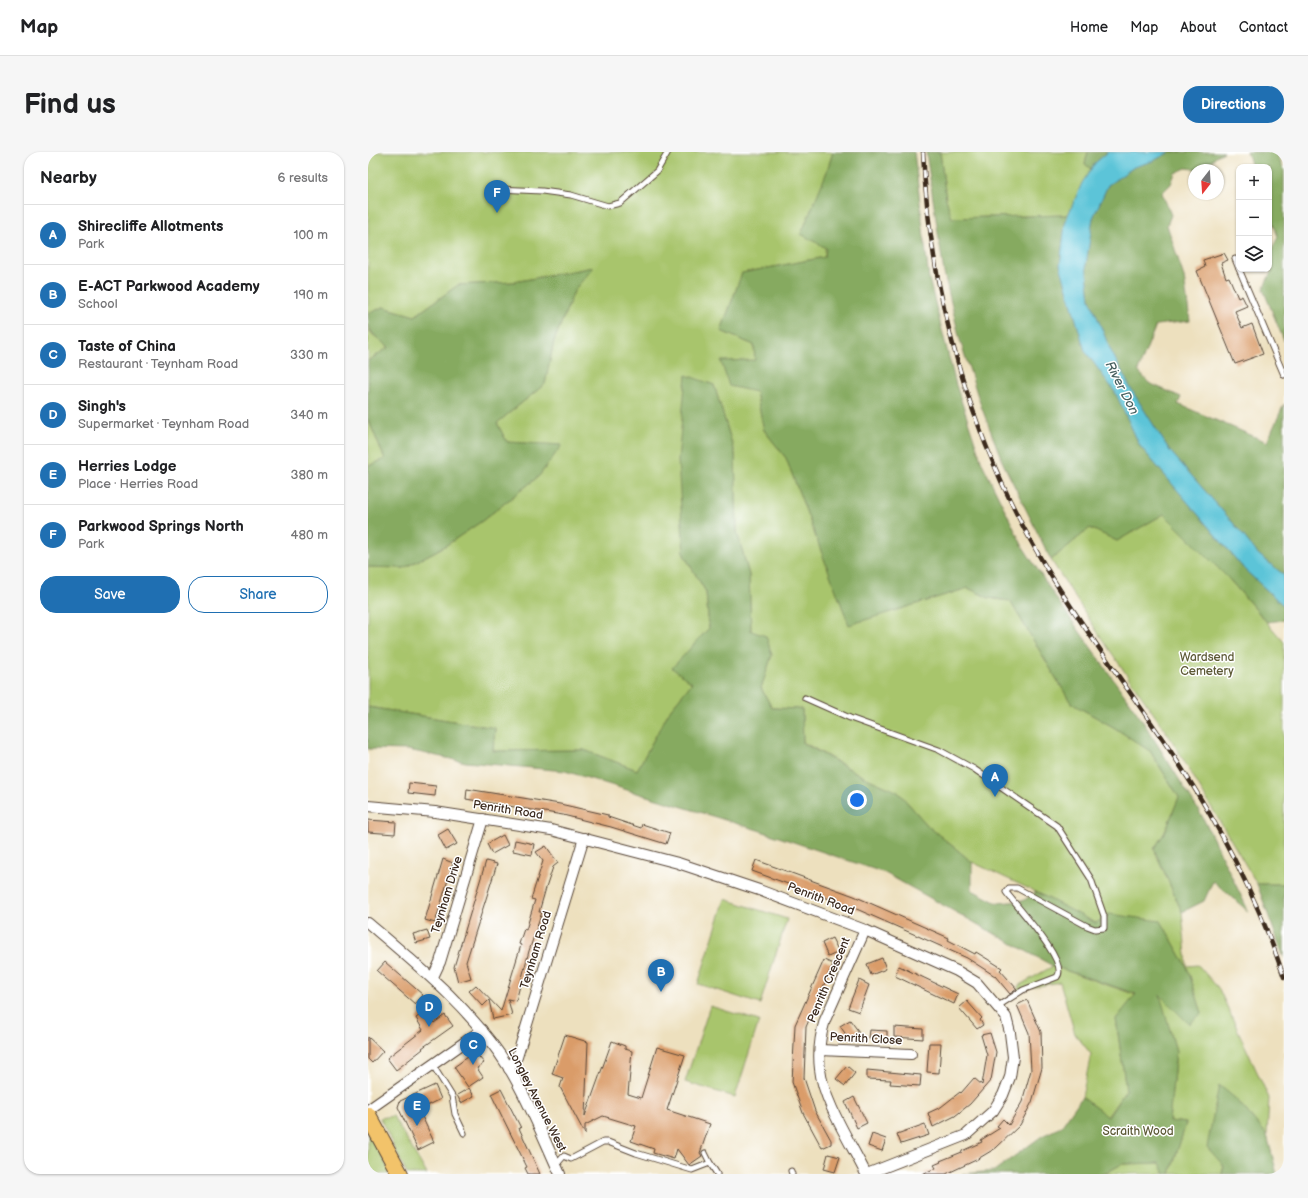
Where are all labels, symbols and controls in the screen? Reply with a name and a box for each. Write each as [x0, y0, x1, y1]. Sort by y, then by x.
text: Map [20, 16, 58, 39]
text: Home [1070, 19, 1108, 36]
text: Map [1130, 19, 1158, 36]
text: About [1180, 19, 1217, 36]
text: Contact [1239, 19, 1288, 36]
button: Directions [1183, 86, 1284, 123]
text: Find us [24, 88, 116, 121]
north arrow [1188, 164, 1224, 200]
map controls [1236, 164, 1272, 272]
button: + [1236, 164, 1272, 200]
text: Nearby [40, 168, 97, 188]
text: 6 results [278, 170, 328, 186]
pin: F [484, 180, 510, 213]
button: − [1236, 200, 1272, 236]
text: Shirecliffe Allotments [78, 217, 223, 236]
text: A [49, 227, 57, 243]
text: 100 m [293, 227, 328, 243]
text: Park [78, 236, 104, 252]
button: layers [1236, 236, 1272, 272]
text: E-ACT Parkwood Academy [78, 277, 260, 296]
text: B [48, 287, 58, 303]
text: 190 m [294, 287, 328, 303]
text: School [78, 296, 118, 312]
text: Taste of China [78, 337, 176, 356]
text: C [48, 347, 58, 363]
text: 330 m [290, 347, 328, 363]
text: Restaurant · Teynham Road [78, 356, 238, 372]
water label: River Don [1102, 359, 1142, 417]
text: Singh's [78, 397, 126, 416]
text: D [48, 407, 58, 423]
text: 340 m [290, 407, 328, 423]
text: Supermarket · Teynham Road [78, 416, 249, 432]
text: Herries Lodge [78, 457, 176, 476]
text: E [49, 467, 57, 483]
text: 380 m [291, 467, 328, 483]
text: Place · Herries Road [78, 476, 198, 492]
text: Parkwood Springs North [78, 517, 244, 536]
text: F [49, 527, 57, 543]
text: 480 m [291, 527, 328, 543]
text: Park [78, 536, 104, 552]
button: Save [40, 576, 180, 613]
button: Share [188, 576, 328, 613]
park label: Wardsend Cemetery [1180, 650, 1234, 679]
pin: A [982, 764, 1008, 797]
your location [847, 790, 867, 810]
street label: Penrith Road [472, 797, 544, 823]
street label: Teynham Drive [428, 855, 466, 935]
street label: Penrith Road [785, 879, 857, 919]
street label: Teynham Road [517, 909, 555, 991]
street label: Penrith Crescent [804, 935, 854, 1025]
pin: B [648, 959, 674, 992]
pin: D [416, 994, 442, 1027]
street label: Penrith Close [829, 1030, 903, 1048]
pin: C [460, 1032, 486, 1065]
street label: Longley Avenue West [504, 1046, 570, 1155]
pin: E [404, 1093, 430, 1126]
park label: Scraith Wood [1102, 1124, 1174, 1139]

